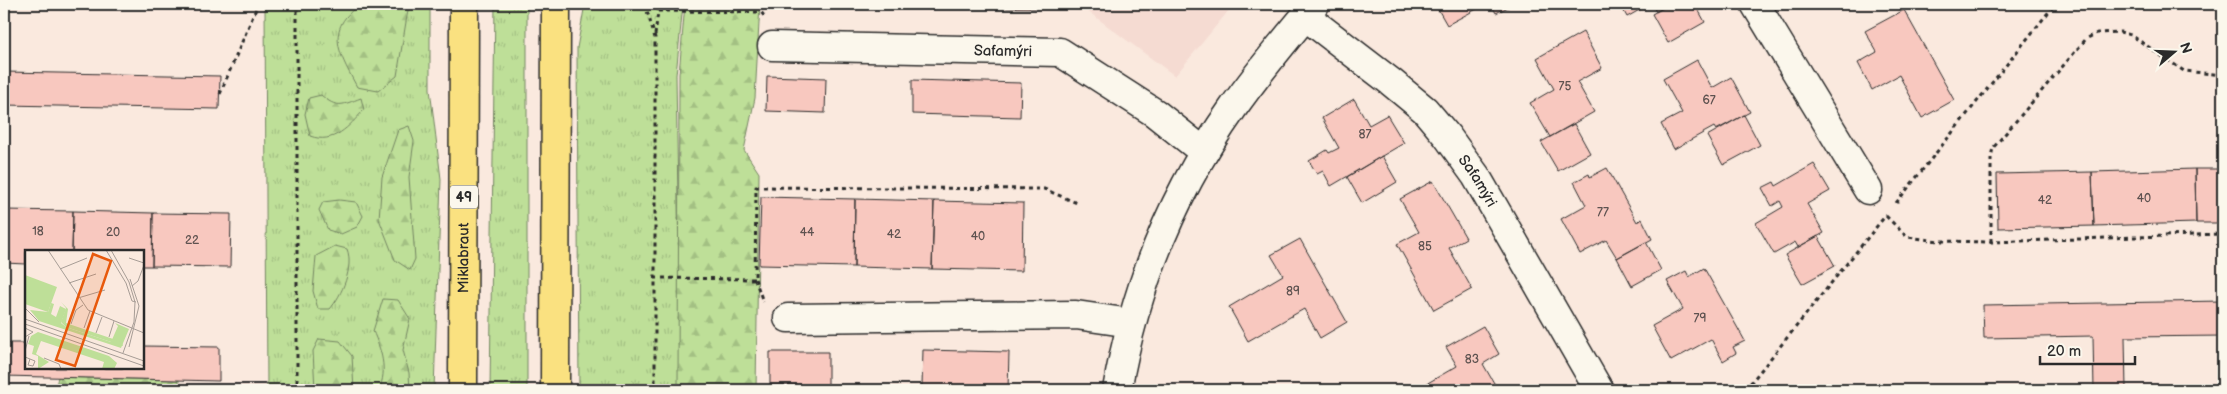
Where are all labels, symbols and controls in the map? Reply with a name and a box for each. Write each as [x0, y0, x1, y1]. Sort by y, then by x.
north arrow [2150, 28, 2200, 78]
text: N [2176, 40, 2196, 56]
street label: Safamýri [974, 41, 1032, 61]
house number: 75 [1559, 79, 1572, 94]
house number: 67 [1702, 93, 1716, 108]
house number: 87 [1359, 127, 1372, 142]
street label: Safamýri [1454, 151, 1501, 211]
road number: 49 [450, 186, 478, 208]
house number: 40 [2137, 191, 2151, 206]
house number: 42 [2038, 193, 2052, 208]
house number: 77 [1597, 205, 1609, 220]
street label: Miklabraut [454, 222, 473, 293]
house number: 18 [32, 224, 44, 239]
house number: 20 [106, 225, 120, 240]
house number: 44 [800, 225, 815, 240]
house number: 42 [887, 227, 901, 242]
house number: 40 [971, 229, 985, 244]
house number: 22 [185, 233, 199, 248]
house number: 85 [1418, 239, 1432, 254]
inset map [25, 250, 144, 369]
house number: 89 [1286, 284, 1300, 299]
house number: 79 [1694, 311, 1706, 326]
scale bar [2040, 334, 2134, 366]
text: 20 m [2047, 342, 2081, 361]
house number: 83 [1465, 352, 1479, 367]

